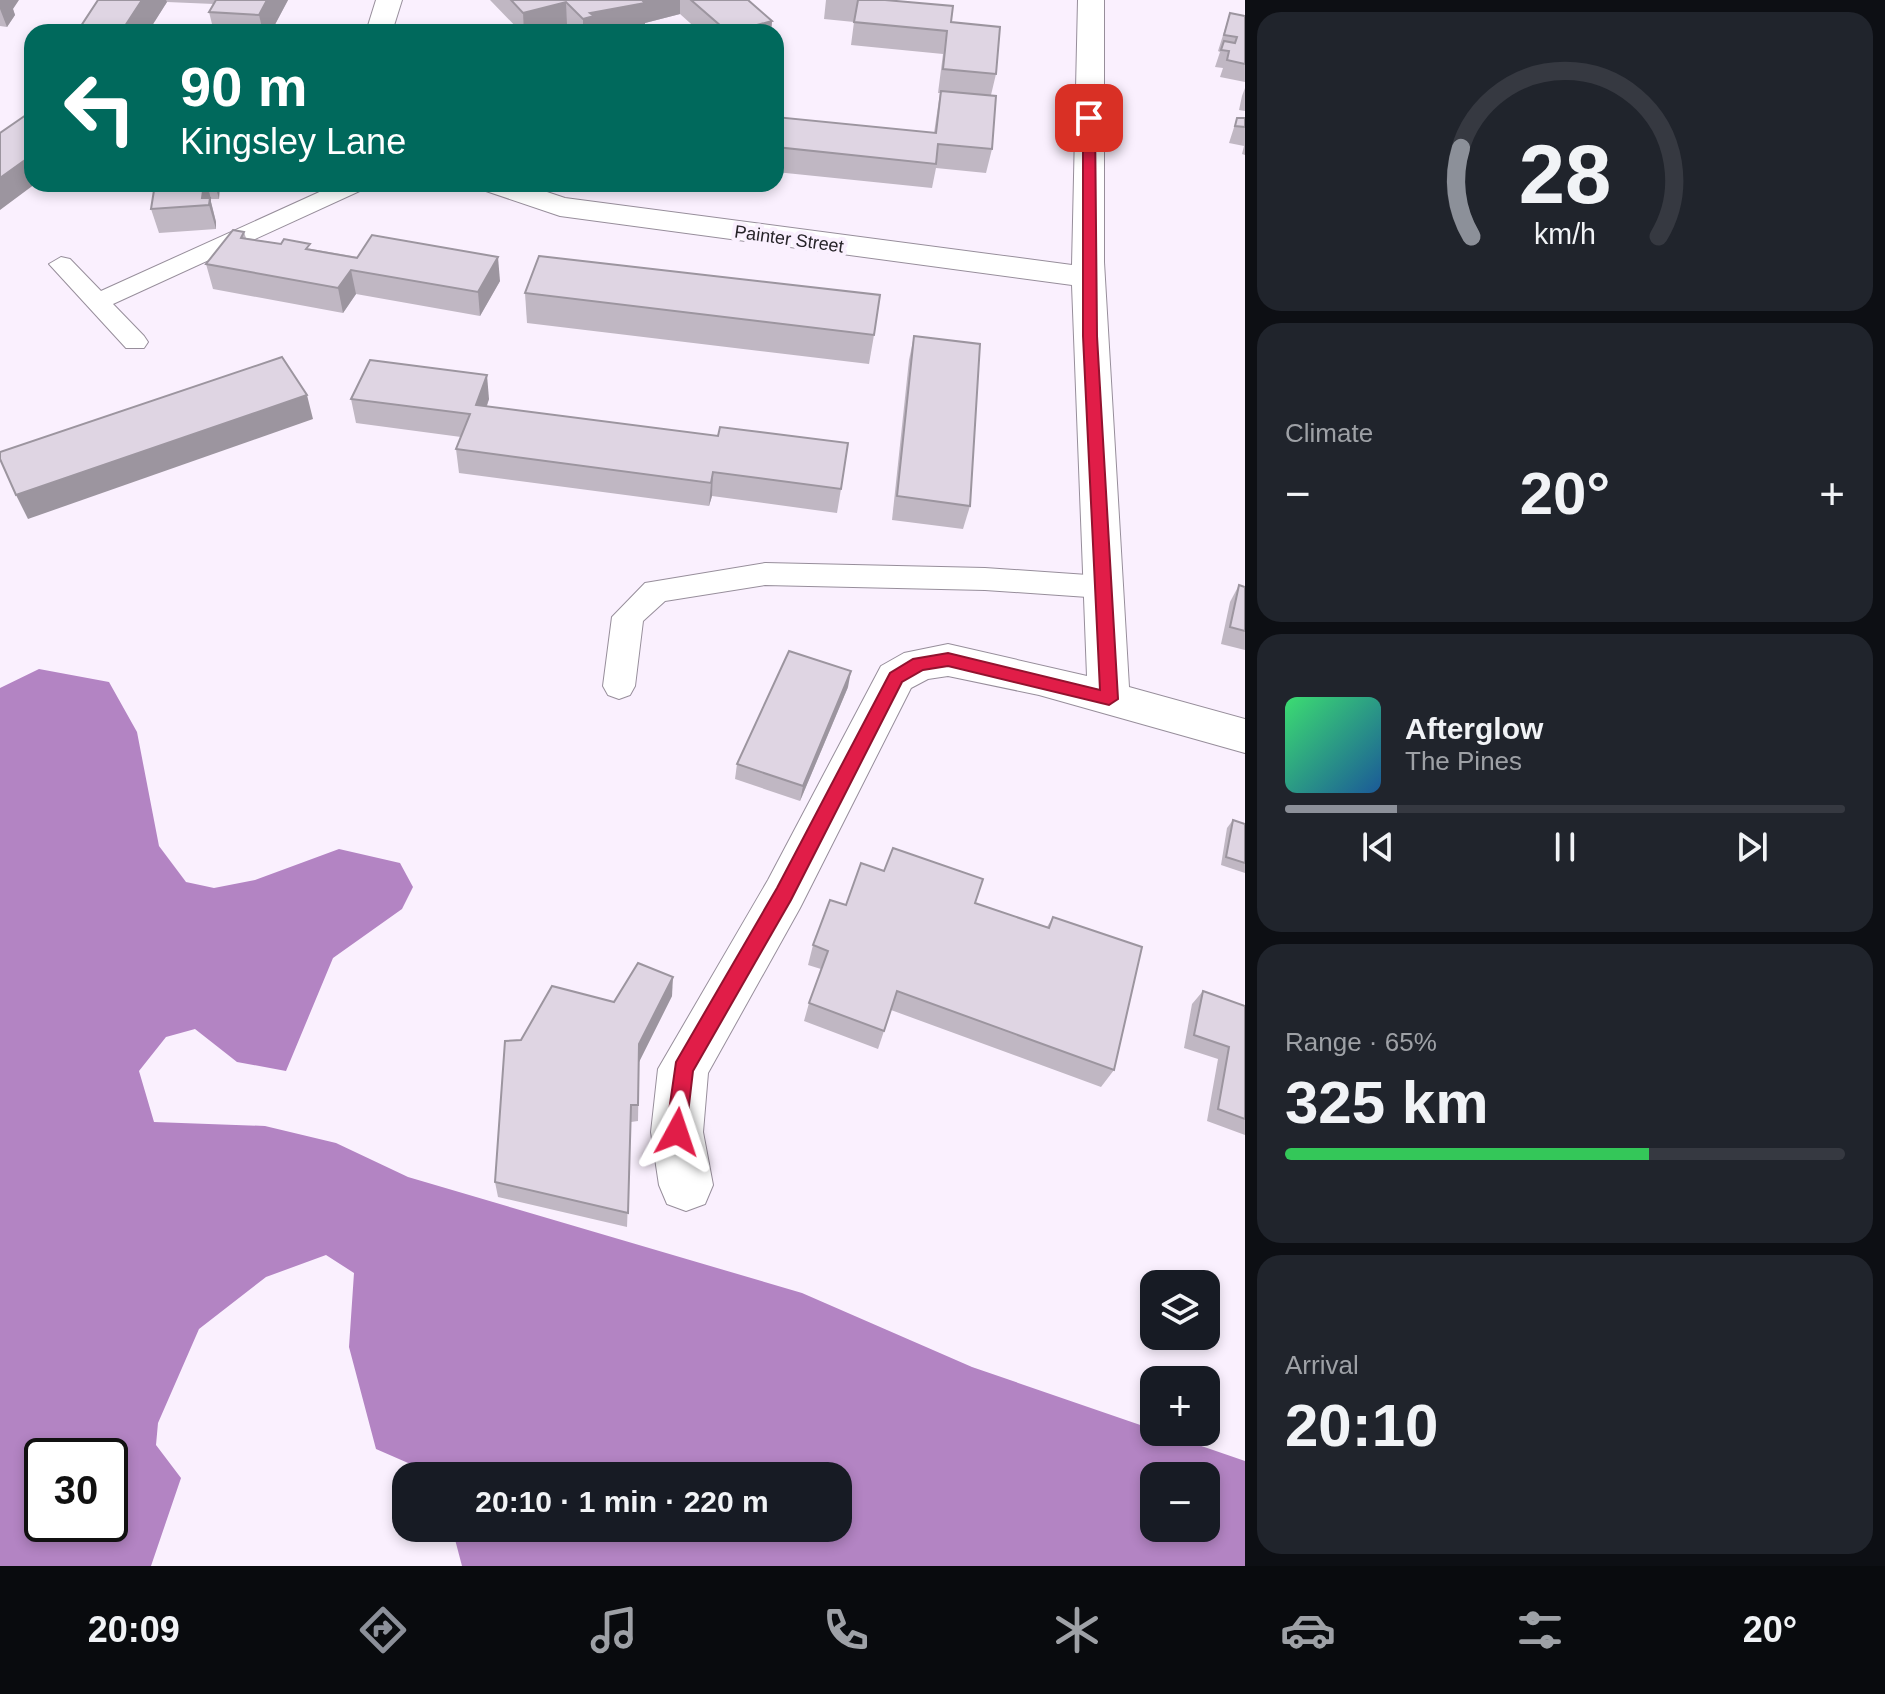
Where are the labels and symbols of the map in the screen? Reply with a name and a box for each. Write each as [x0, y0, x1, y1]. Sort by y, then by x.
pin [1055, 84, 1123, 152]
street label: Painter Street [733, 221, 845, 257]
position arrow [635, 1090, 719, 1174]
speed limit sign: 30 [24, 1438, 128, 1542]

